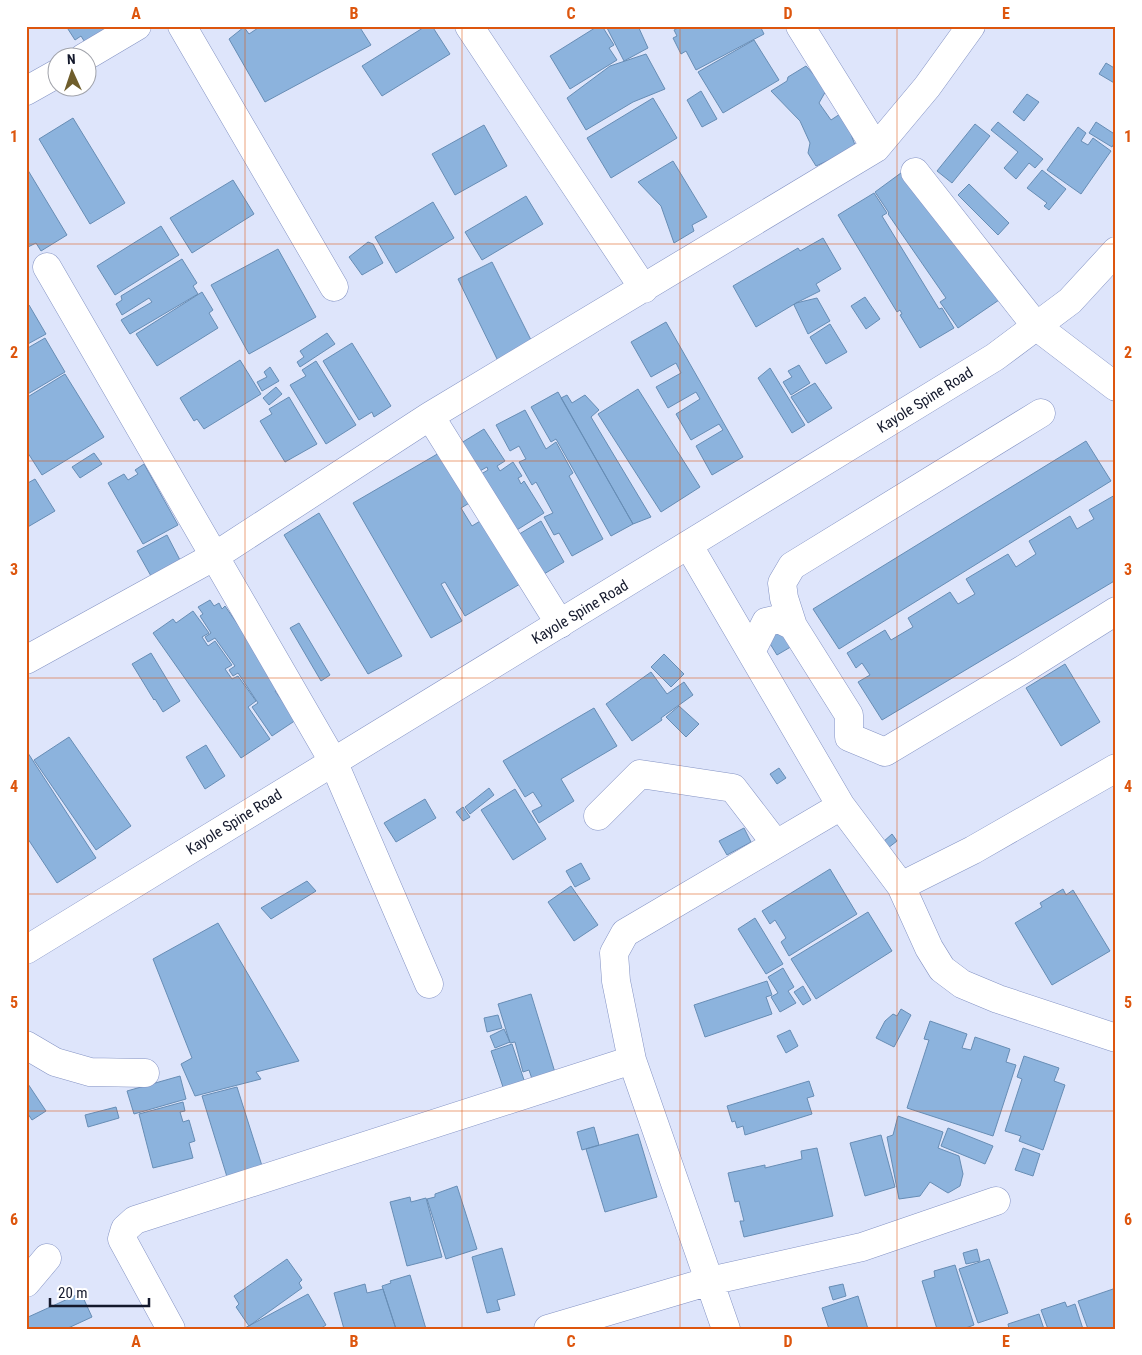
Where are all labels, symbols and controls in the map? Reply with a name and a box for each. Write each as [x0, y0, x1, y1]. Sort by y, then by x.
text: A [131, 4, 141, 23]
text: B [350, 4, 359, 23]
text: C [566, 4, 576, 23]
text: D [783, 4, 793, 23]
text: E [1002, 4, 1010, 23]
north arrow [48, 48, 98, 98]
text: N [67, 51, 76, 67]
text: 1 [10, 127, 18, 146]
text: 1 [1124, 127, 1132, 146]
text: 2 [10, 343, 18, 362]
text: 2 [1124, 343, 1132, 362]
street label: Kayole Spine Road [874, 363, 976, 437]
text: 3 [10, 560, 18, 579]
text: 3 [1124, 560, 1132, 579]
street label: Kayole Spine Road [529, 576, 631, 648]
text: 4 [10, 777, 18, 796]
text: 4 [1124, 777, 1132, 796]
street label: Kayole Spine Road [183, 785, 285, 859]
text: 5 [10, 993, 18, 1012]
text: 5 [1124, 993, 1132, 1012]
text: 6 [10, 1210, 18, 1229]
text: 6 [1124, 1210, 1132, 1229]
scale bar [50, 1275, 149, 1307]
text: 20 m [58, 1284, 88, 1302]
text: A [131, 1332, 141, 1351]
text: B [350, 1332, 359, 1351]
text: C [566, 1332, 576, 1351]
text: D [783, 1332, 793, 1351]
text: E [1002, 1332, 1010, 1351]

